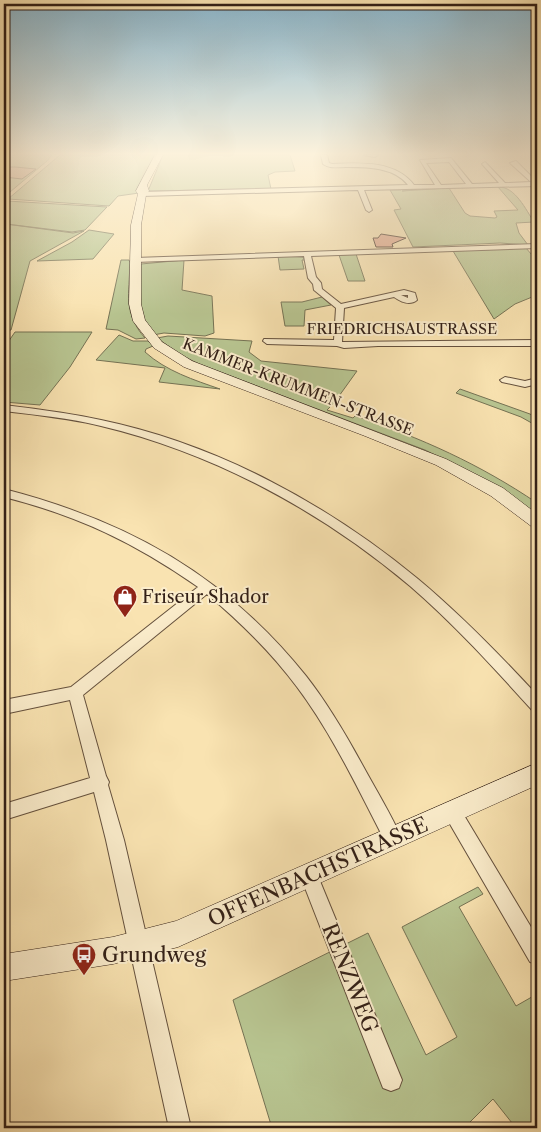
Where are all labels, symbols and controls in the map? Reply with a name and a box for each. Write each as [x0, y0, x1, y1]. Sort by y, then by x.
street label: FRIEDRICHSAUSTRASSE [307, 319, 497, 338]
street label: KAMMER-KRUMMEN-STRASSE [180, 334, 416, 439]
shop icon: Friseur Shador [112, 584, 138, 618]
place label: Friseur Shador [142, 586, 269, 608]
street label: OFFENBACHSTRASSE [204, 812, 432, 931]
street label: RENZWEG [317, 919, 384, 1036]
bus stop icon: Grundweg [71, 942, 97, 976]
place label: Grundweg [102, 942, 207, 967]

